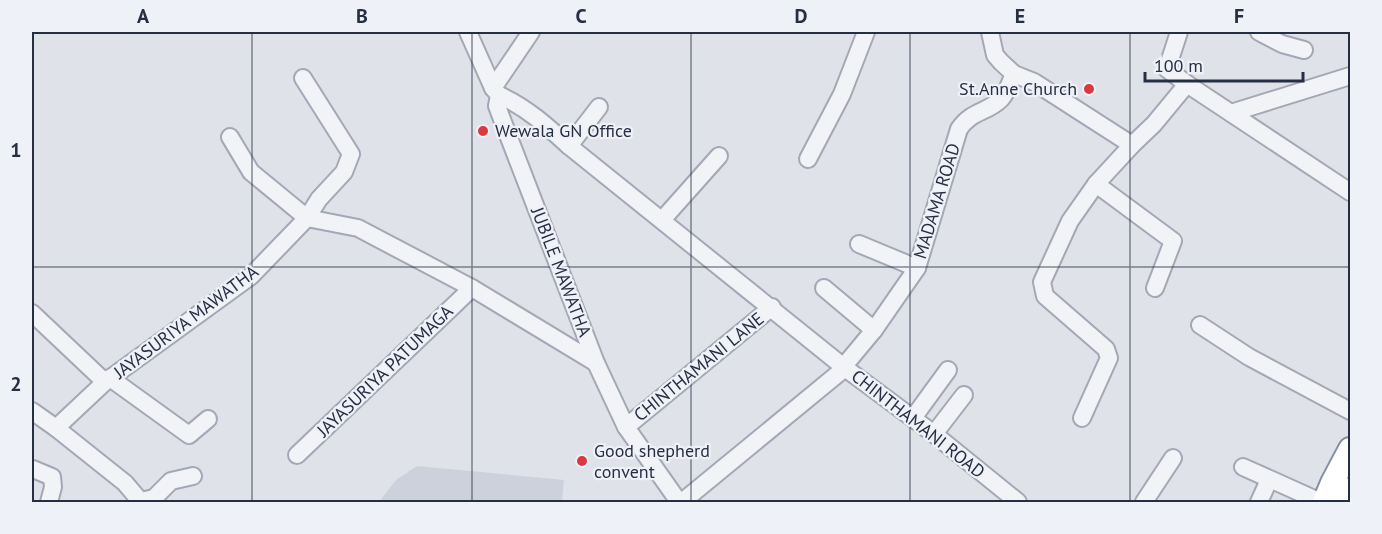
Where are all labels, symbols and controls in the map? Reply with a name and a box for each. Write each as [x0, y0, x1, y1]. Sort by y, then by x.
text: A [137, 3, 150, 29]
text: B [356, 3, 368, 29]
text: C [575, 3, 587, 29]
text: D [795, 3, 808, 29]
text: E [1015, 3, 1025, 29]
text: F [1234, 3, 1244, 29]
scale bar [1145, 45, 1302, 83]
text: 100 m [1154, 54, 1203, 77]
place label: St.Anne Church [959, 77, 1077, 100]
marker: St.Anne Church [1082, 82, 1096, 96]
place label: Wewala GN Office [495, 119, 632, 142]
marker: Wewala GN Office [476, 124, 490, 138]
text: 1 [10, 137, 22, 163]
street label: MADAMA ROAD [908, 140, 965, 261]
street label: JUBILE MAWATHA [526, 203, 597, 340]
street label: JAYASURIYA MAWATHA [108, 259, 263, 384]
street label: JAYASURIYA PATUMAGA [311, 299, 458, 442]
street label: CHINTHAMANI LANE [629, 307, 768, 426]
street label: CHINTHAMANI ROAD [847, 364, 990, 483]
text: 2 [10, 371, 22, 397]
place label: Good shepherd convent [594, 439, 710, 483]
marker: Good shepherd convent [575, 454, 589, 468]

